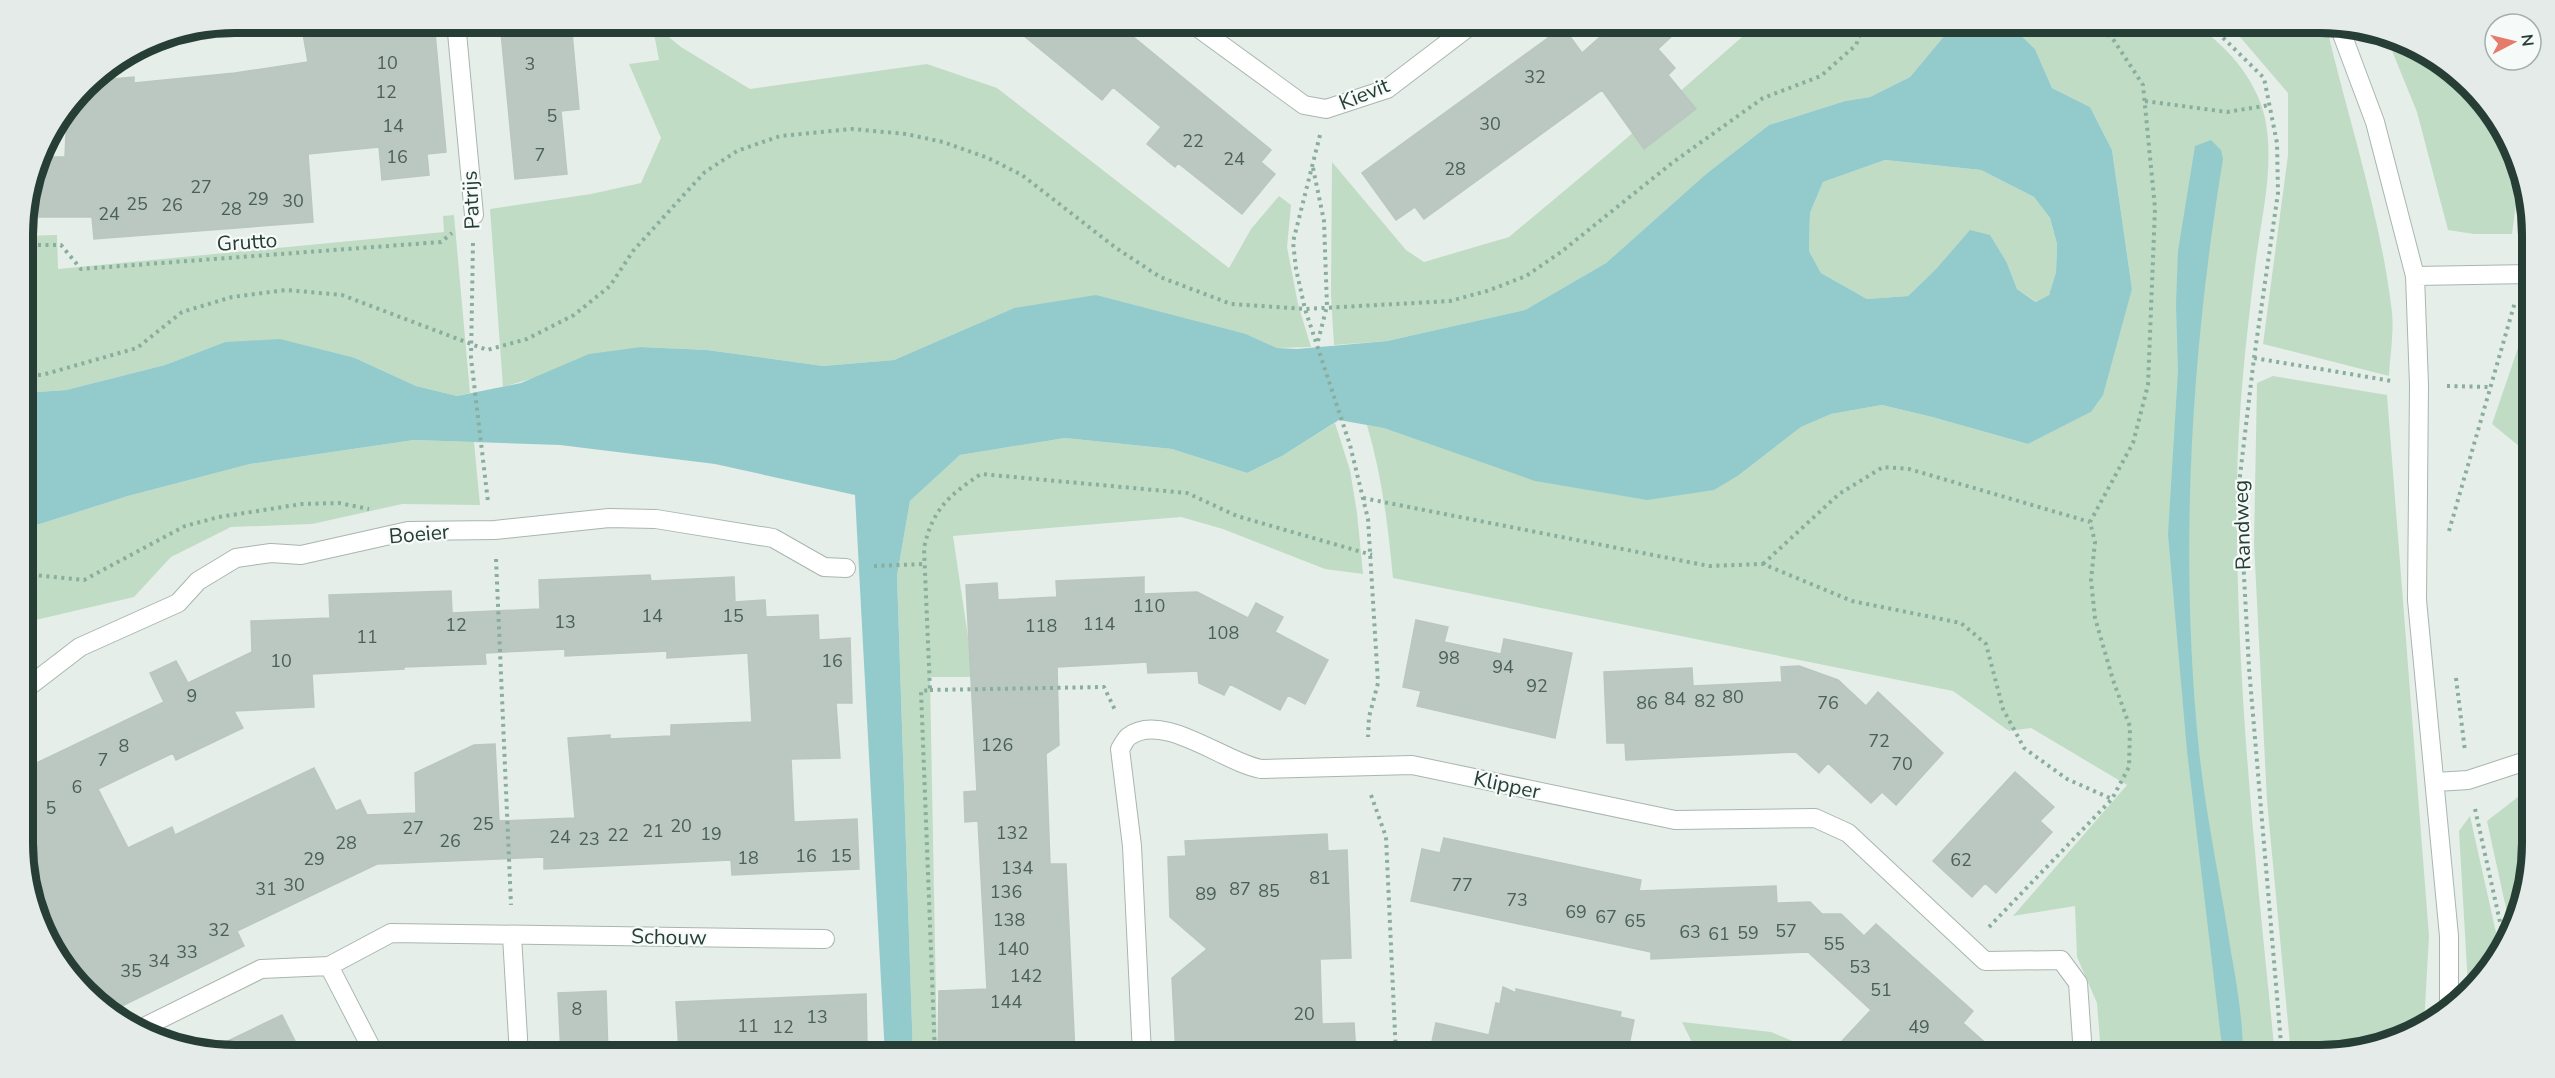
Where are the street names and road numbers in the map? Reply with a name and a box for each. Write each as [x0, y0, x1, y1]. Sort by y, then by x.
street label: Kievit [1335, 71, 1394, 117]
street label: Patrijs [455, 170, 487, 230]
street label: Grutto [216, 226, 278, 258]
street label: Randweg [2226, 479, 2258, 571]
street label: Boeier [388, 517, 451, 551]
street label: Klipper [1471, 764, 1543, 806]
street label: Schouw [631, 922, 707, 952]

